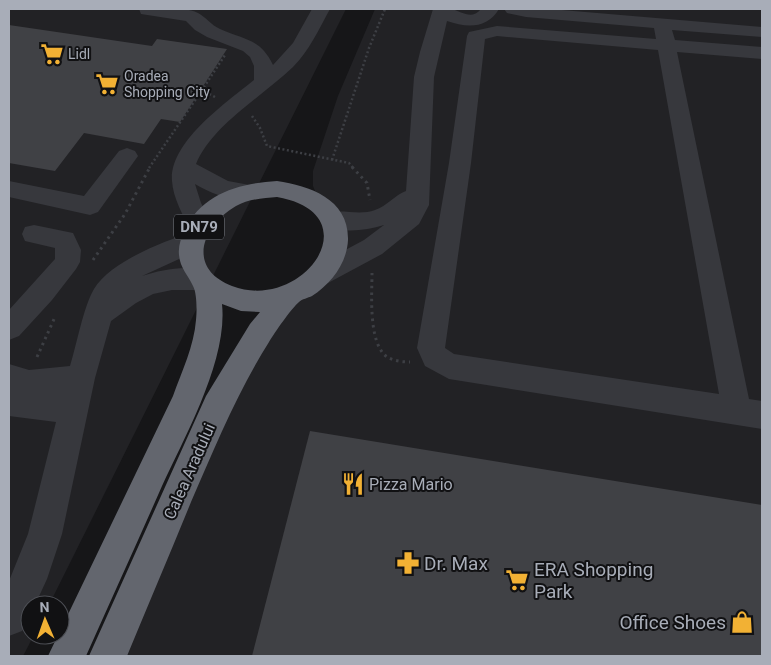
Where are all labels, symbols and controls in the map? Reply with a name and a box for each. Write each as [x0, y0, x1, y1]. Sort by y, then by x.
supermarket icon: Lidl [39, 41, 65, 67]
place label: Lidl [68, 46, 90, 62]
place label: Oradea Shopping City [124, 68, 210, 100]
supermarket icon: Oradea Shopping City [94, 71, 120, 97]
road number: DN79 [174, 214, 224, 240]
street label: Calea Aradului [160, 420, 219, 522]
restaurant icon: Pizza Mario [340, 471, 366, 497]
place label: Pizza Mario [369, 475, 453, 494]
pharmacy icon: Dr. Max [395, 550, 421, 576]
place label: Dr. Max [424, 552, 488, 575]
place label: ERA Shopping Park [534, 558, 653, 603]
supermarket icon: ERA Shopping Park [504, 567, 530, 593]
north arrow [20, 595, 70, 645]
text: N [39, 599, 50, 615]
shop icon: Office Shoes [729, 609, 755, 635]
place label: Office Shoes [620, 611, 726, 634]

